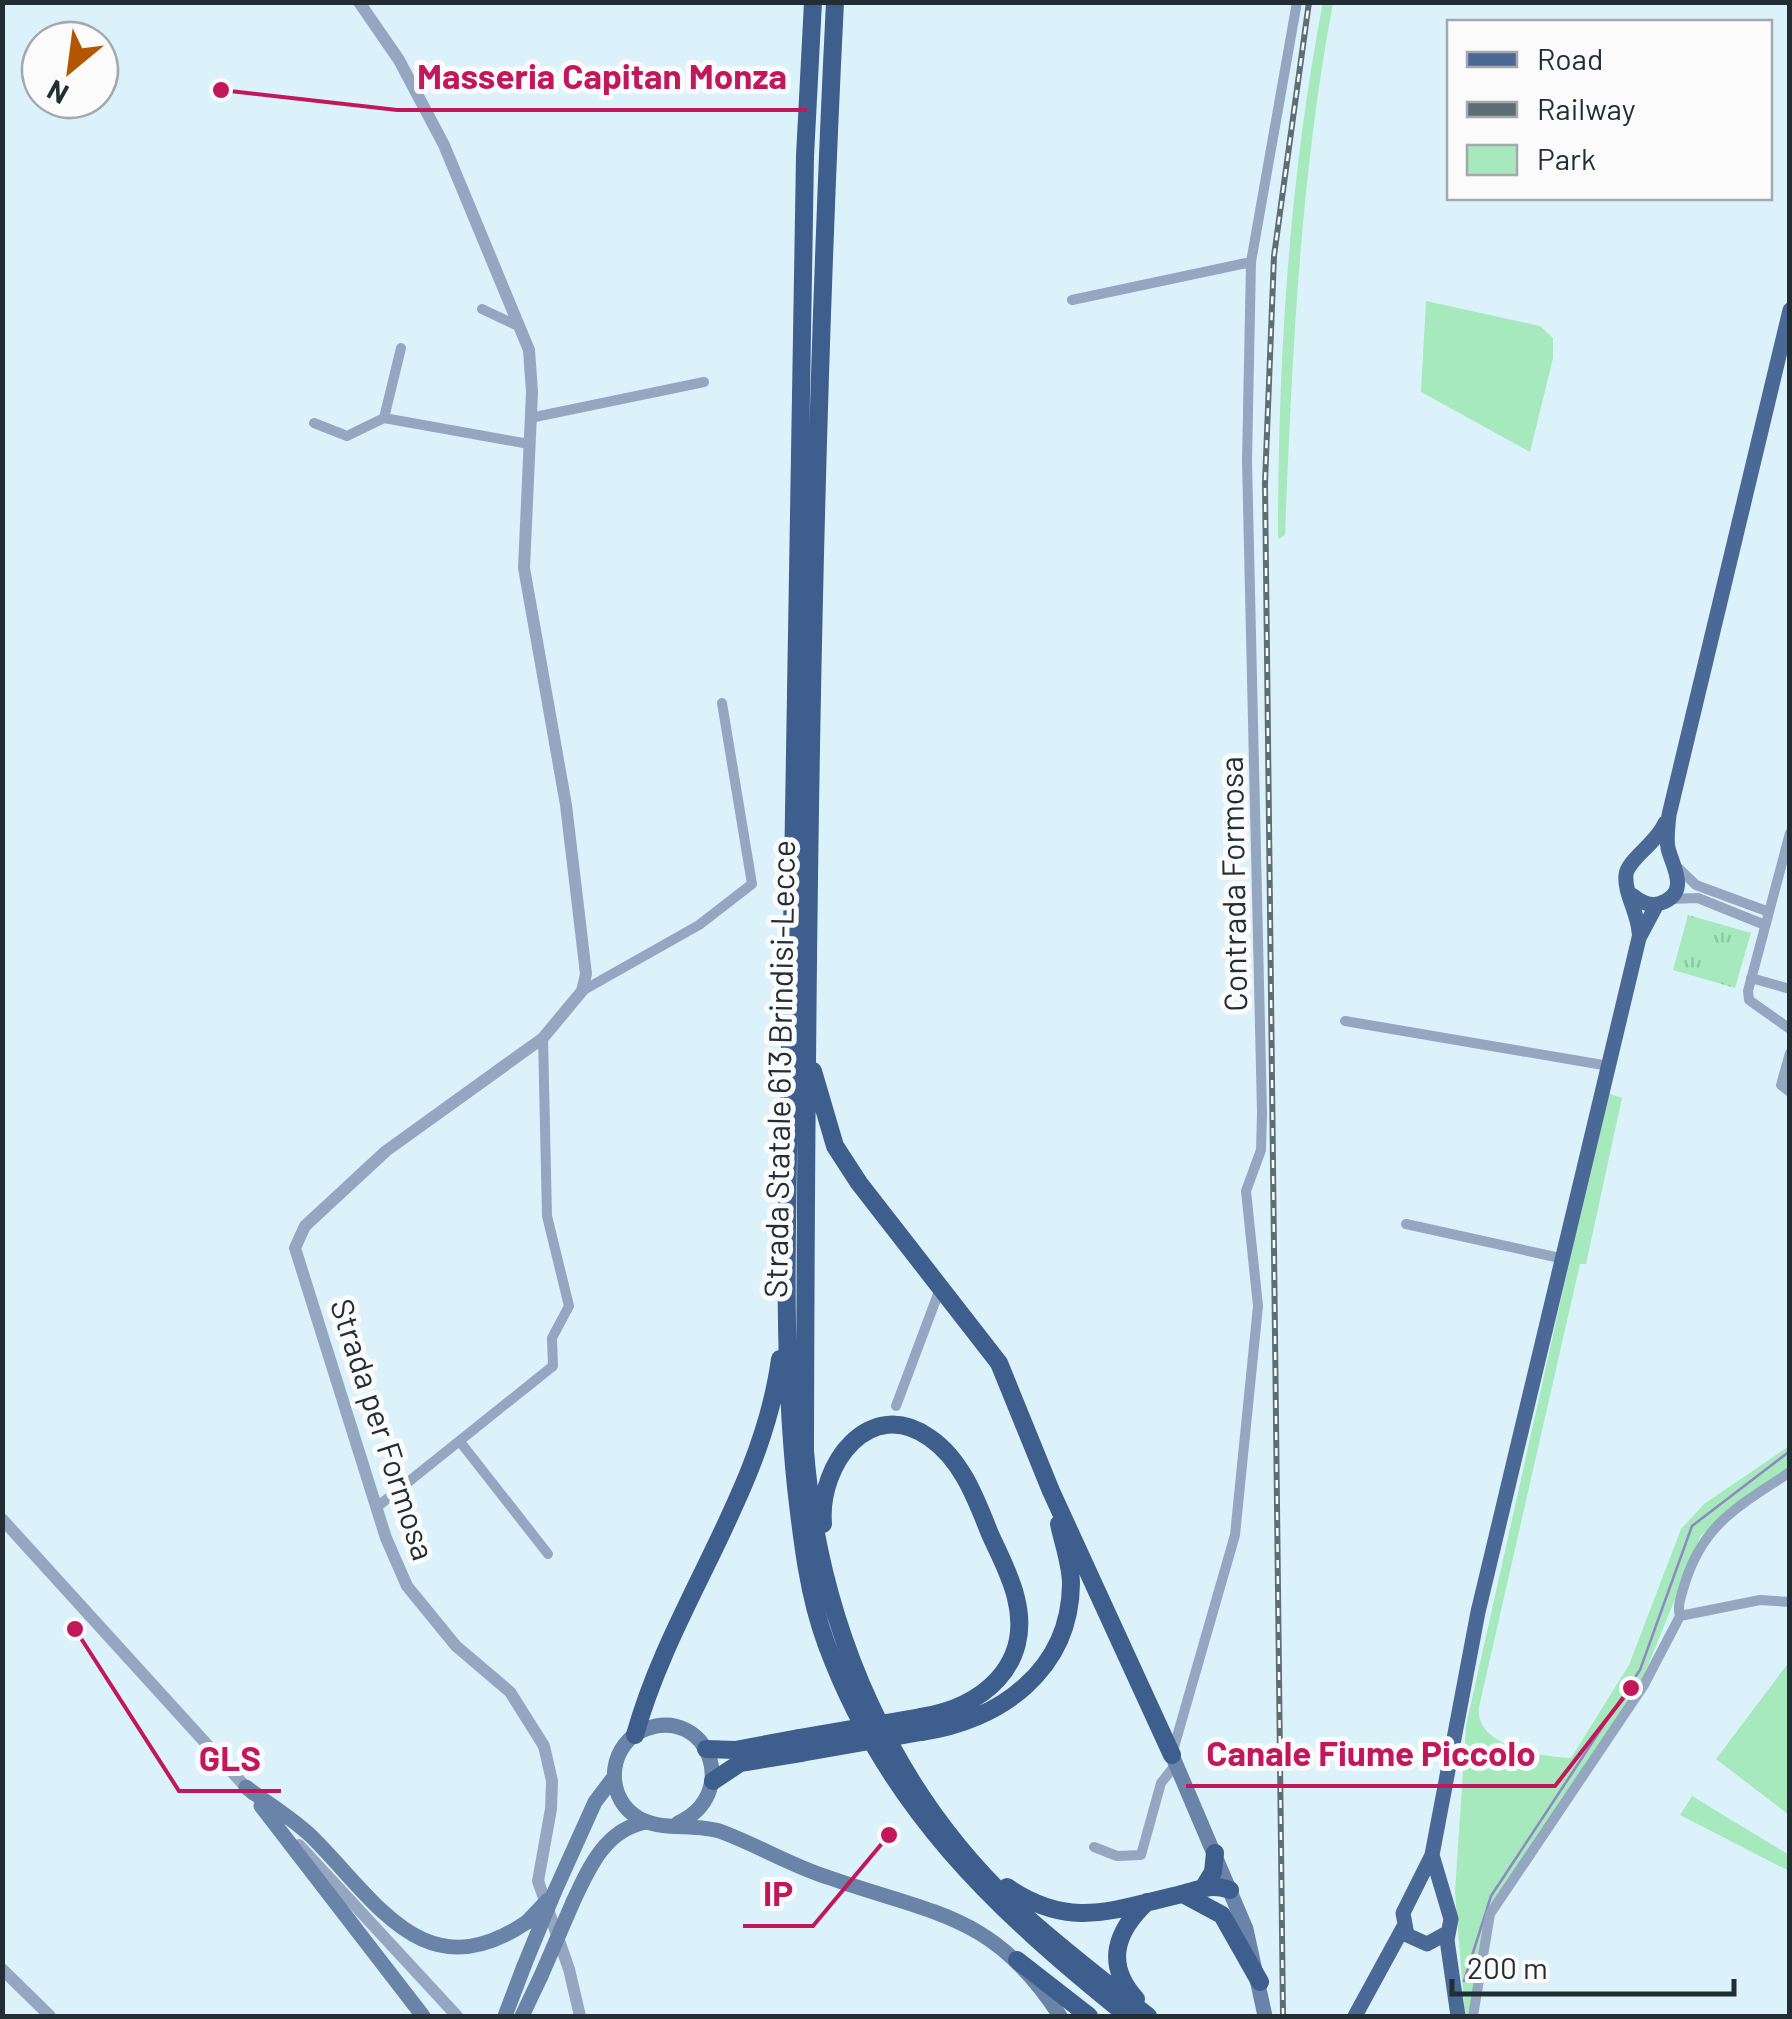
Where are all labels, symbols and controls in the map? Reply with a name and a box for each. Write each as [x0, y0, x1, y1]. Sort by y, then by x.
north arrow [20, 20, 120, 120]
legend [1447, 20, 1772, 200]
text: Road [1537, 40, 1603, 76]
callout: Masseria Capitan Monza [397, 45, 807, 110]
text: Masseria Capitan Monza [417, 54, 787, 96]
text: N [41, 73, 74, 112]
text: Railway [1537, 90, 1636, 126]
text: Park [1537, 140, 1596, 176]
street label: Contrada Formosa [1211, 756, 1253, 1012]
street label: Strada Statale 613 Brindisi-Lecce [755, 840, 801, 1298]
street label: Strada per Formosa [324, 1294, 444, 1564]
callout: Canale Fiume Piccolo [1186, 1721, 1555, 1786]
callout: GLS [179, 1726, 281, 1791]
text: Canale Fiume Piccolo [1206, 1731, 1536, 1773]
text: GLS [199, 1736, 261, 1778]
callout: IP [743, 1861, 813, 1926]
text: IP [763, 1871, 793, 1913]
scale bar [1452, 1934, 1734, 1996]
text: 200 m [1467, 1949, 1548, 1985]

